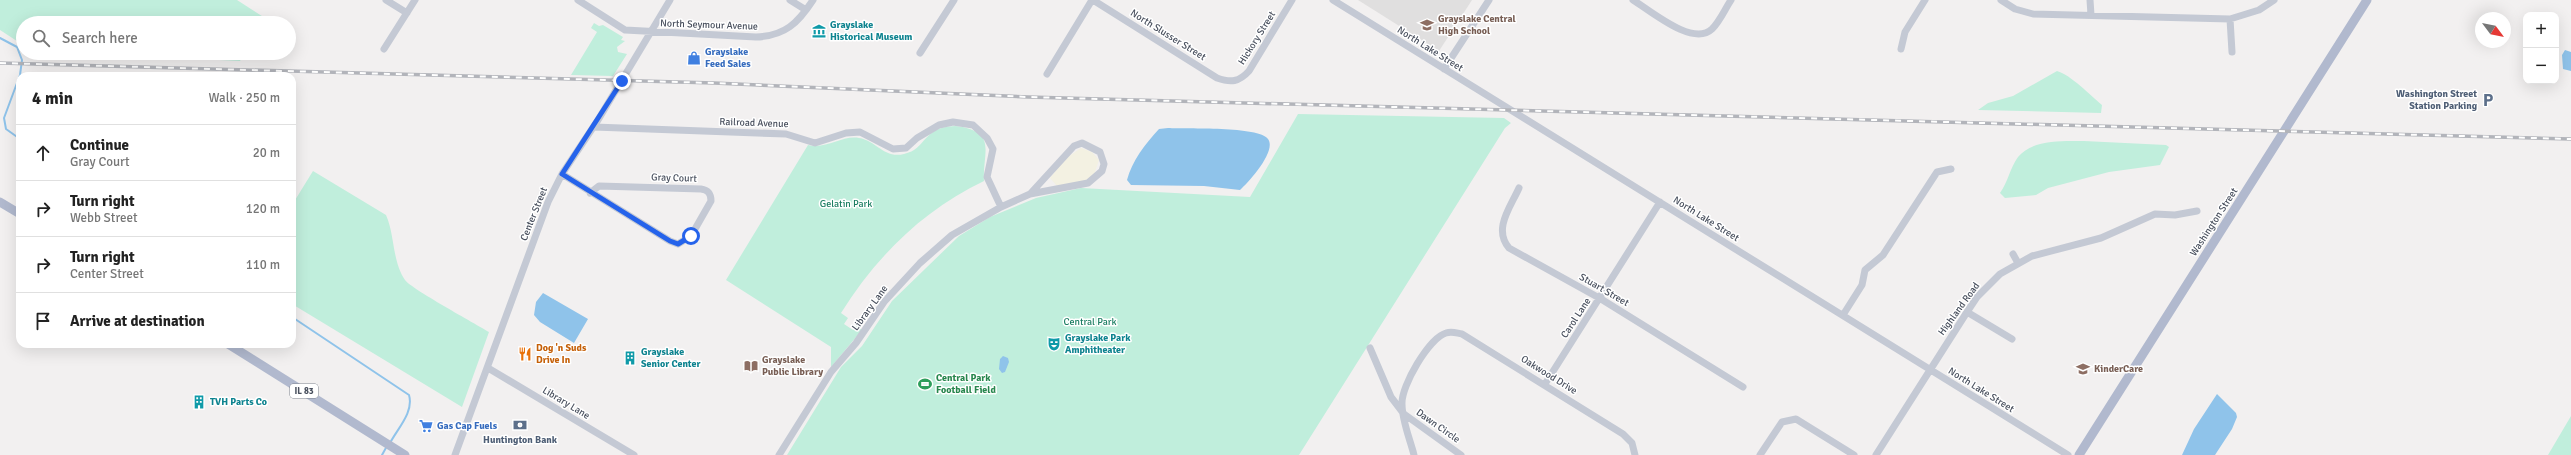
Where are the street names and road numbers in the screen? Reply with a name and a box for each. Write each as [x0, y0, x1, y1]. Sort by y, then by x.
street label: North Slusser Street [1128, 7, 1208, 63]
street label: Hickory Street [1236, 9, 1279, 67]
street label: North Seymour Avenue [660, 17, 758, 33]
street label: North Lake Street [1395, 24, 1466, 74]
street label: Railroad Avenue [719, 116, 789, 130]
street label: Gray Court [651, 171, 698, 185]
street label: Center Street [518, 185, 550, 243]
street label: Washington Street [2188, 185, 2241, 258]
street label: North Lake Street [1671, 194, 1742, 244]
street label: Stuart Street [1577, 271, 1631, 309]
street label: Highland Road [1936, 280, 1982, 338]
street label: Library Lane [850, 283, 890, 333]
street label: Carol Lane [1559, 296, 1593, 340]
street label: Oakwood Drive [1519, 353, 1579, 397]
street label: North Lake Street [1946, 365, 2017, 415]
road number: IL 83 [290, 384, 318, 398]
street label: Library Lane [540, 384, 592, 422]
street label: Dawn Circle [1414, 406, 1462, 446]

